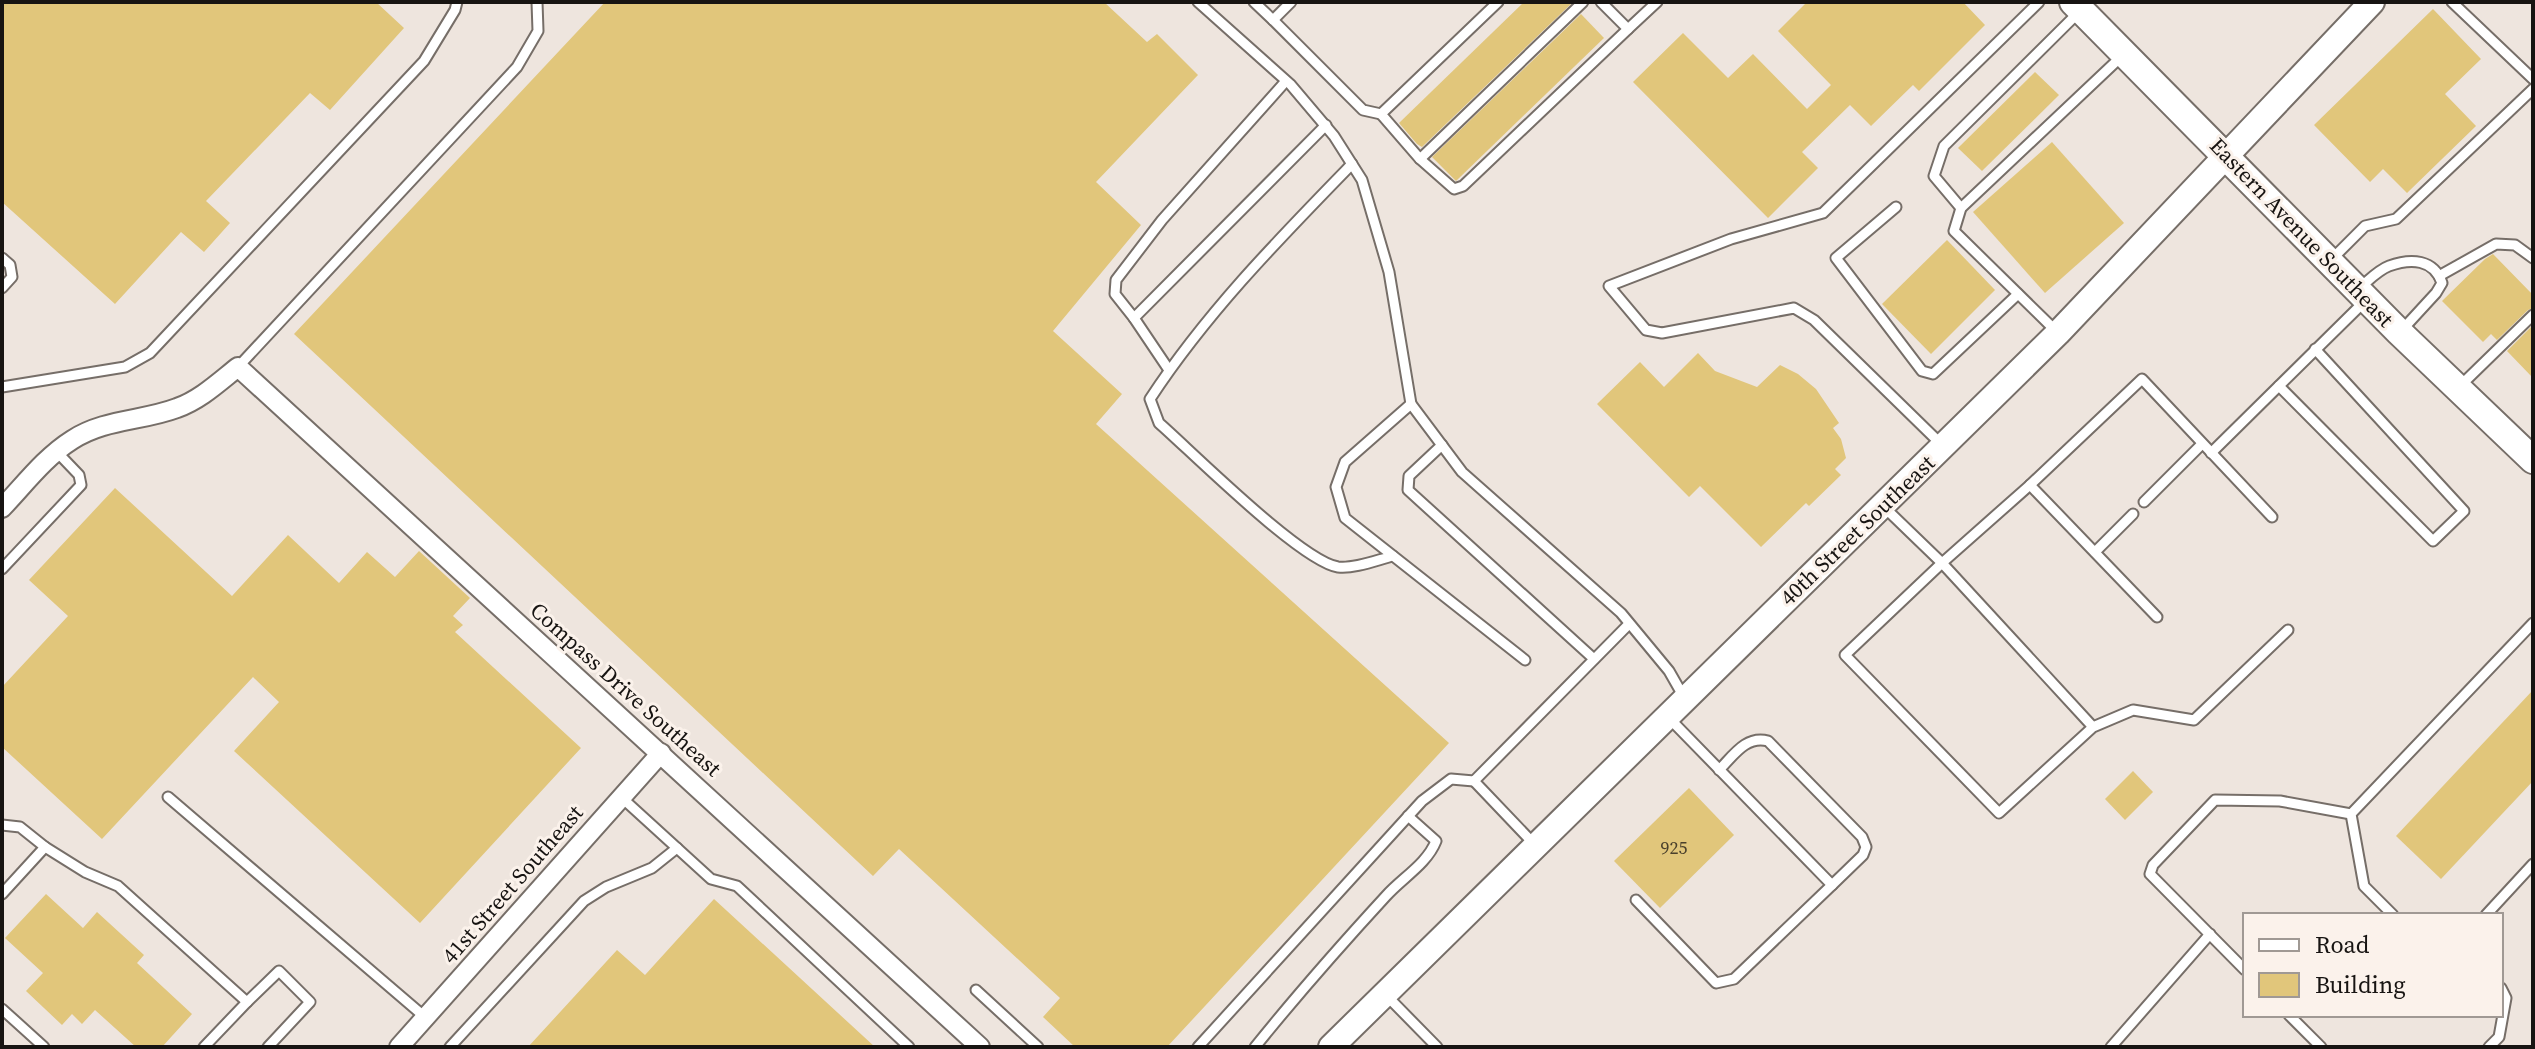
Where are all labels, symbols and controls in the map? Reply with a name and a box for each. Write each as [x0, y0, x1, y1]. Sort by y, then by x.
street label: Eastern Avenue Southeast [2203, 131, 2401, 334]
street label: 40th Street Southeast [1773, 448, 1942, 612]
street label: Compass Drive Southeast [524, 595, 728, 783]
street label: 41st Street Southeast [435, 798, 590, 970]
house number: 925 [1661, 835, 1688, 860]
legend [2243, 913, 2503, 1017]
text: Road [2315, 928, 2370, 961]
text: Building [2315, 968, 2406, 1001]

